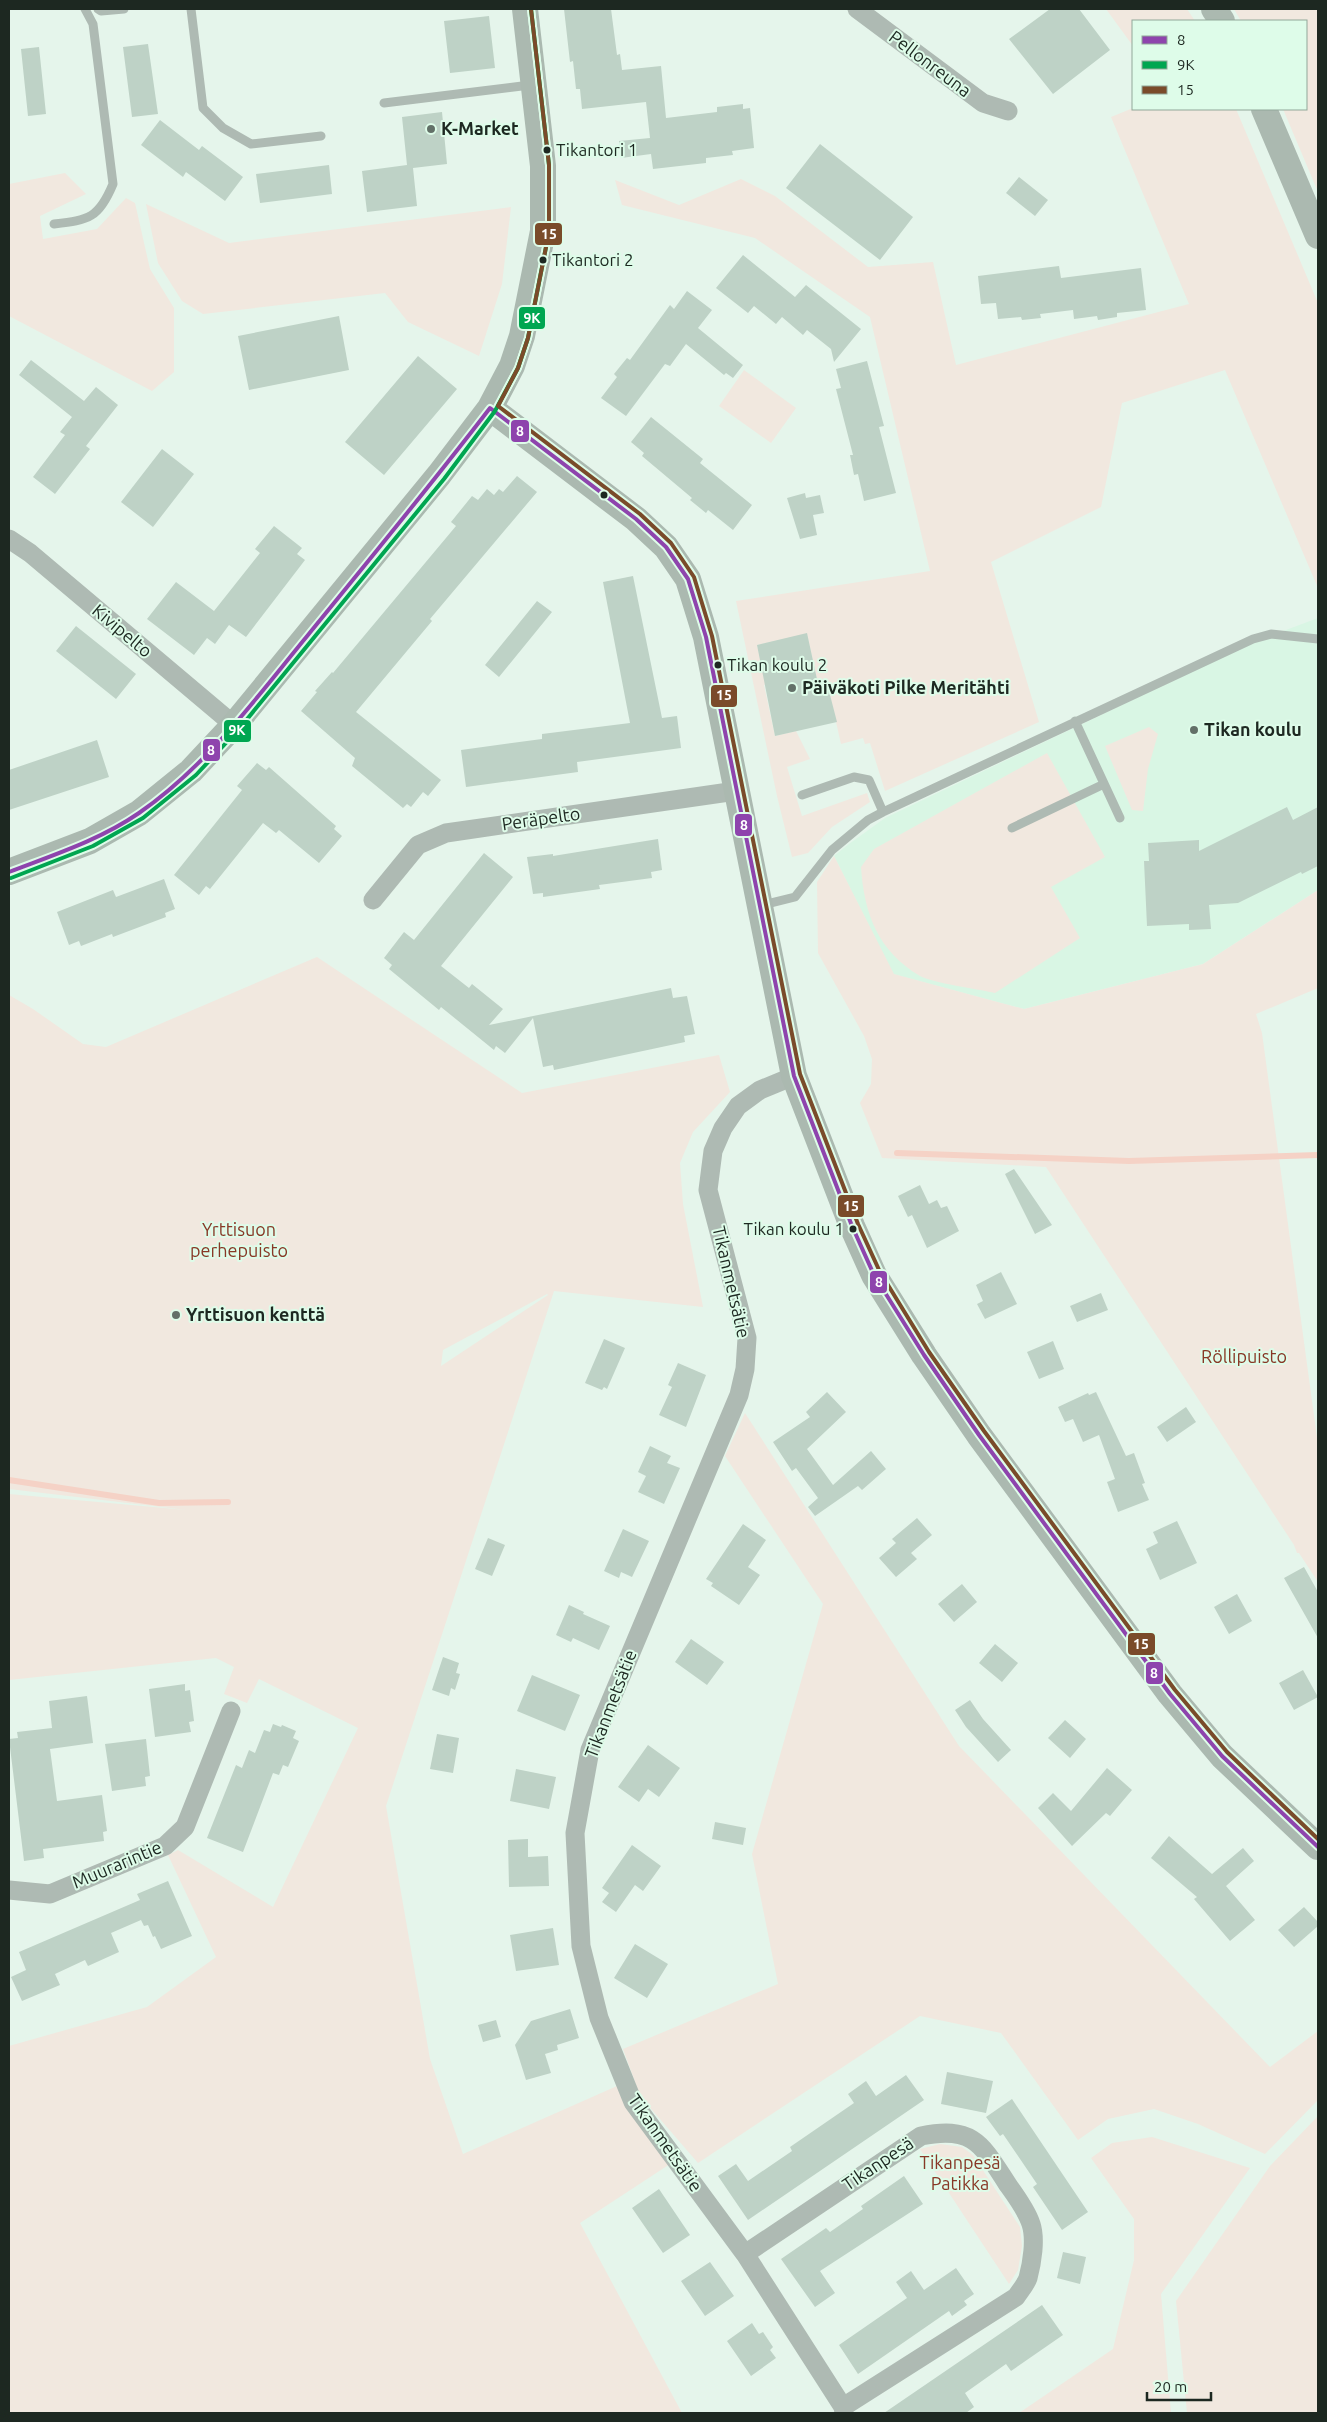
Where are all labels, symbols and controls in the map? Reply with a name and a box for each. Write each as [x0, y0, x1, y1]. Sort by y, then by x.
legend [1132, 20, 1307, 110]
street label: Pellonreuna [886, 26, 975, 100]
text: 8 [1177, 31, 1185, 48]
text: 9K [1177, 56, 1195, 73]
text: 15 [1177, 81, 1194, 98]
place label: K-Market [441, 118, 519, 138]
marker: K-Market [425, 123, 437, 135]
place label: Tikantori 1 [556, 140, 638, 159]
marker: Tikantori 1 [542, 145, 552, 155]
line badge: 15 [534, 222, 563, 246]
text: 15 [541, 226, 557, 242]
place label: Tikantori 2 [552, 250, 634, 269]
marker: Tikantori 2 [538, 255, 548, 265]
line badge: 9K [518, 306, 546, 330]
text: 9K [523, 310, 541, 326]
line badge: 8 [510, 419, 530, 443]
text: 8 [516, 423, 524, 439]
unlabelled marker [599, 490, 609, 500]
street label: Kivipelto [89, 600, 156, 661]
place label: Tikan koulu 2 [727, 655, 827, 674]
marker: Tikan koulu 2 [713, 660, 723, 670]
place label: Päiväkoti Pilke Meritähti [802, 677, 1010, 697]
marker: Päiväkoti Pilke Meritähti [786, 682, 798, 694]
line badge: 15 [710, 684, 738, 708]
text: 15 [716, 687, 732, 703]
line badge: 9K [223, 719, 252, 743]
place label: Tikan koulu [1204, 719, 1302, 739]
text: 9K [228, 722, 246, 738]
marker: Tikan koulu [1188, 724, 1200, 736]
line badge: 8 [202, 738, 221, 762]
text: 8 [207, 742, 215, 758]
street label: Peräpelto [500, 803, 581, 833]
line badge: 8 [734, 813, 753, 837]
text: 8 [740, 817, 748, 833]
line badge: 15 [837, 1194, 865, 1218]
text: 15 [843, 1198, 859, 1214]
park label: Yrttisuon perhepuisto [190, 1219, 288, 1260]
place label: Tikan koulu 1 [744, 1219, 844, 1238]
street label: Tikanmetsätie [709, 1224, 755, 1340]
marker: Tikan koulu 1 [848, 1224, 858, 1234]
line badge: 8 [869, 1270, 888, 1294]
text: 8 [875, 1274, 883, 1290]
place label: Yrttisuon kenttä [186, 1304, 325, 1324]
marker: Yrttisuon kenttä [170, 1309, 182, 1321]
park label: Röllipuisto [1201, 1346, 1287, 1366]
line badge: 15 [1127, 1632, 1156, 1656]
text: 15 [1133, 1636, 1149, 1652]
street label: Tikanmetsätie [580, 1647, 640, 1761]
line badge: 8 [1145, 1661, 1164, 1685]
text: 8 [1150, 1665, 1158, 1681]
street label: Muurarintie [69, 1836, 164, 1892]
street label: Tikanmetsätie [625, 2090, 707, 2195]
street label: Tikanpesä [838, 2132, 917, 2194]
park label: Tikanpesä Patikka [920, 2152, 1000, 2193]
scale bar [1147, 2370, 1211, 2402]
text: 20 m [1154, 2378, 1187, 2395]

